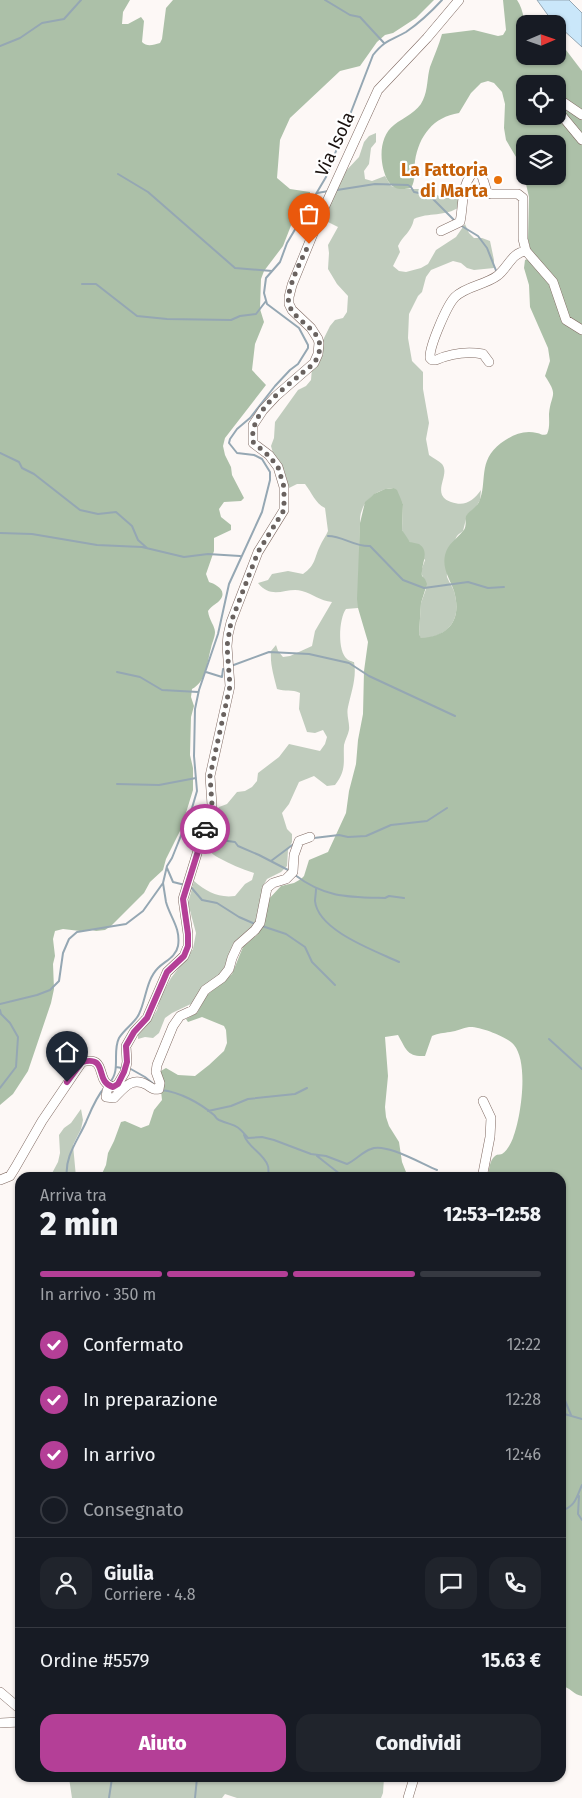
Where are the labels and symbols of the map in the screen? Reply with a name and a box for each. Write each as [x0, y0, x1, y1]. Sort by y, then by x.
north arrow [516, 15, 566, 65]
street label: Via Isola [310, 108, 360, 180]
place label: La Fattoria di Marta [401, 159, 488, 202]
marker: La Fattoria di Marta [492, 174, 504, 186]
pin [288, 193, 330, 244]
courier [180, 804, 230, 854]
pin [46, 1031, 88, 1082]

